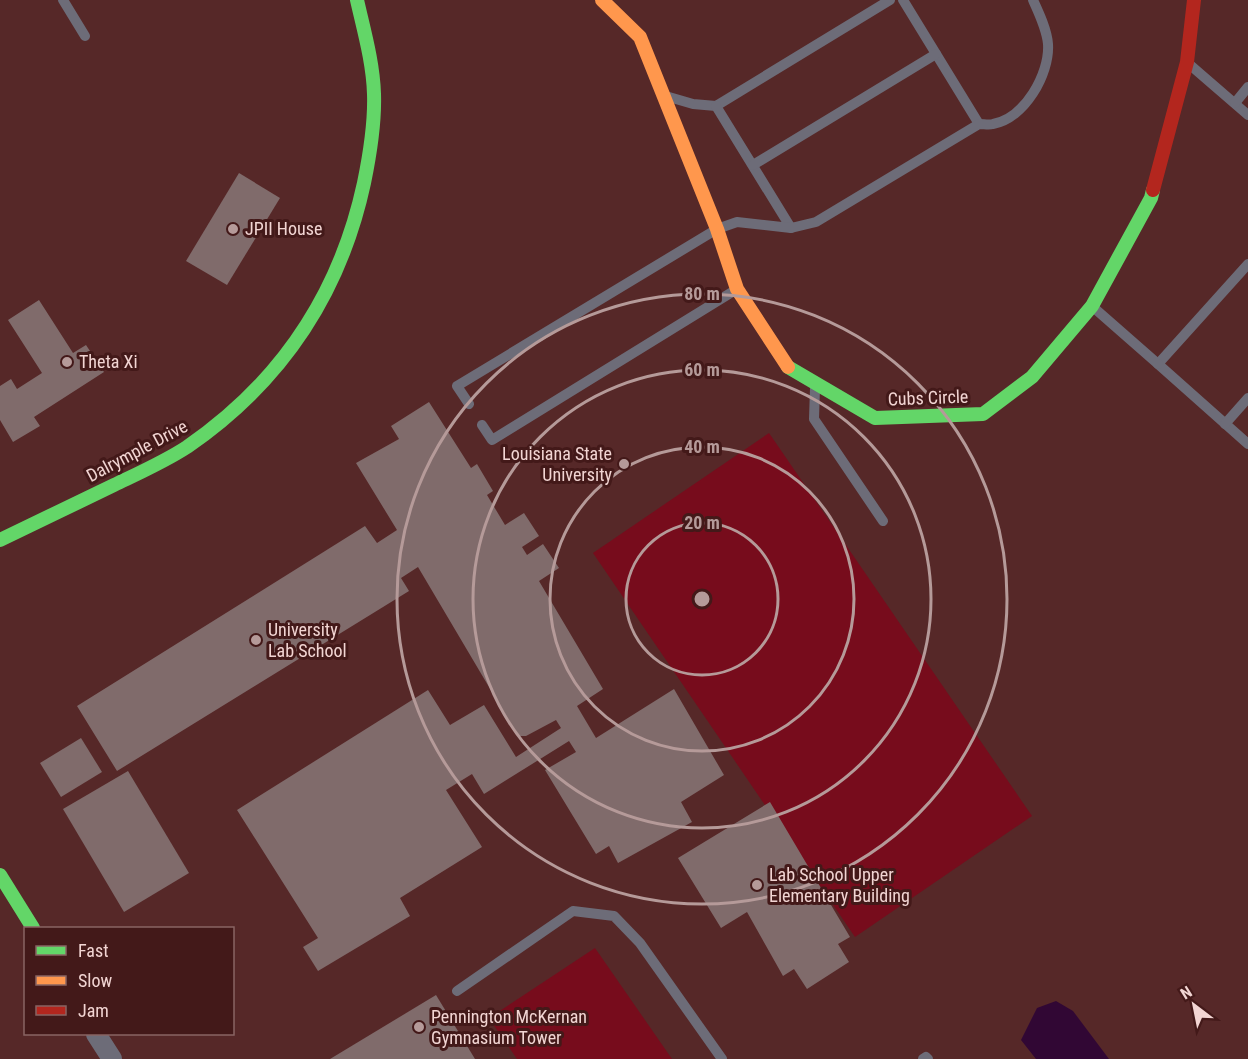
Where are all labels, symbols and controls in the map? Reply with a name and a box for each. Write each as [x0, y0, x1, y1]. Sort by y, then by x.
place label: JPII House [245, 218, 322, 239]
marker: JPII House [226, 222, 240, 236]
text: 80 m [684, 283, 720, 304]
place label: Theta Xi [79, 351, 138, 372]
marker: Theta Xi [60, 355, 74, 369]
text: 60 m [684, 359, 720, 380]
street label: Cubs Circle [887, 386, 969, 409]
street label: Dalrymple Drive [83, 415, 191, 486]
text: 40 m [684, 436, 720, 457]
place label: Louisiana State University [502, 443, 612, 485]
marker: Louisiana State University [617, 457, 631, 471]
text: 20 m [684, 512, 720, 533]
centre of rings [692, 589, 712, 609]
place label: University Lab School [268, 619, 347, 661]
marker: University Lab School [249, 633, 263, 647]
place label: Lab School Upper Elementary Building [769, 864, 910, 906]
marker: Lab School Upper Elementary Building [750, 878, 764, 892]
legend [24, 927, 234, 1035]
text: Fast [78, 940, 109, 961]
text: Slow [78, 970, 113, 991]
north arrow [1164, 975, 1224, 1035]
text: N [1177, 982, 1196, 1003]
text: Jam [78, 1000, 109, 1021]
place label: Pennington McKernan Gymnasium Tower [431, 1006, 587, 1048]
marker: Pennington McKernan Gymnasium Tower [412, 1020, 426, 1034]

